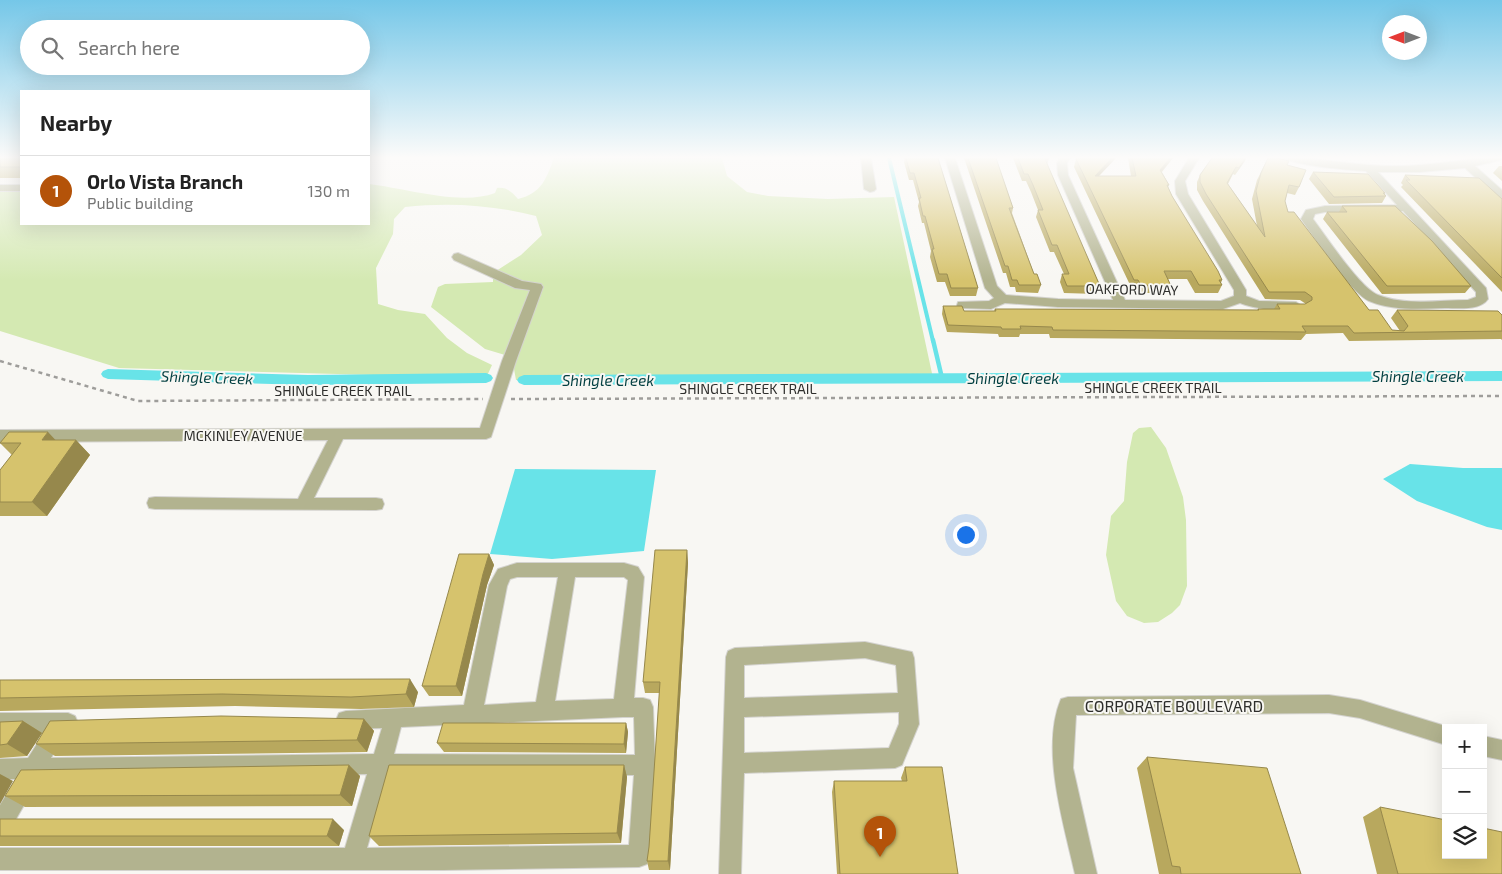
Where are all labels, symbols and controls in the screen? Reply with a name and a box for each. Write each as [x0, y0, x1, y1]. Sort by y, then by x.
north arrow [1382, 15, 1427, 60]
search box [20, 20, 370, 75]
icon: search [38, 34, 66, 62]
text: Search here [78, 36, 180, 59]
text: Nearby [40, 110, 112, 135]
text: Orlo Vista Branch [87, 170, 243, 193]
text: 1 [53, 181, 59, 200]
text: 130 m [308, 181, 350, 200]
text: Public building [87, 193, 193, 212]
street label: OAKFORD WAY [1085, 280, 1179, 298]
water label: Shingle Creek [161, 366, 254, 388]
water label: Shingle Creek [1372, 367, 1464, 385]
water label: Shingle Creek [967, 369, 1059, 387]
water label: Shingle Creek [562, 371, 654, 389]
street label: SHINGLE CREEK TRAIL [1084, 379, 1222, 396]
street label: SHINGLE CREEK TRAIL [679, 380, 817, 397]
street label: SHINGLE CREEK TRAIL [274, 382, 412, 399]
street label: MCKINLEY AVENUE [183, 427, 303, 444]
your location [953, 522, 979, 548]
street label: CORPORATE BOULEVARD [1085, 696, 1263, 715]
map controls [1442, 724, 1487, 859]
button: + [1442, 724, 1487, 769]
button: − [1442, 769, 1487, 814]
button: layers [1442, 814, 1487, 859]
pin: 1 [864, 816, 896, 857]

